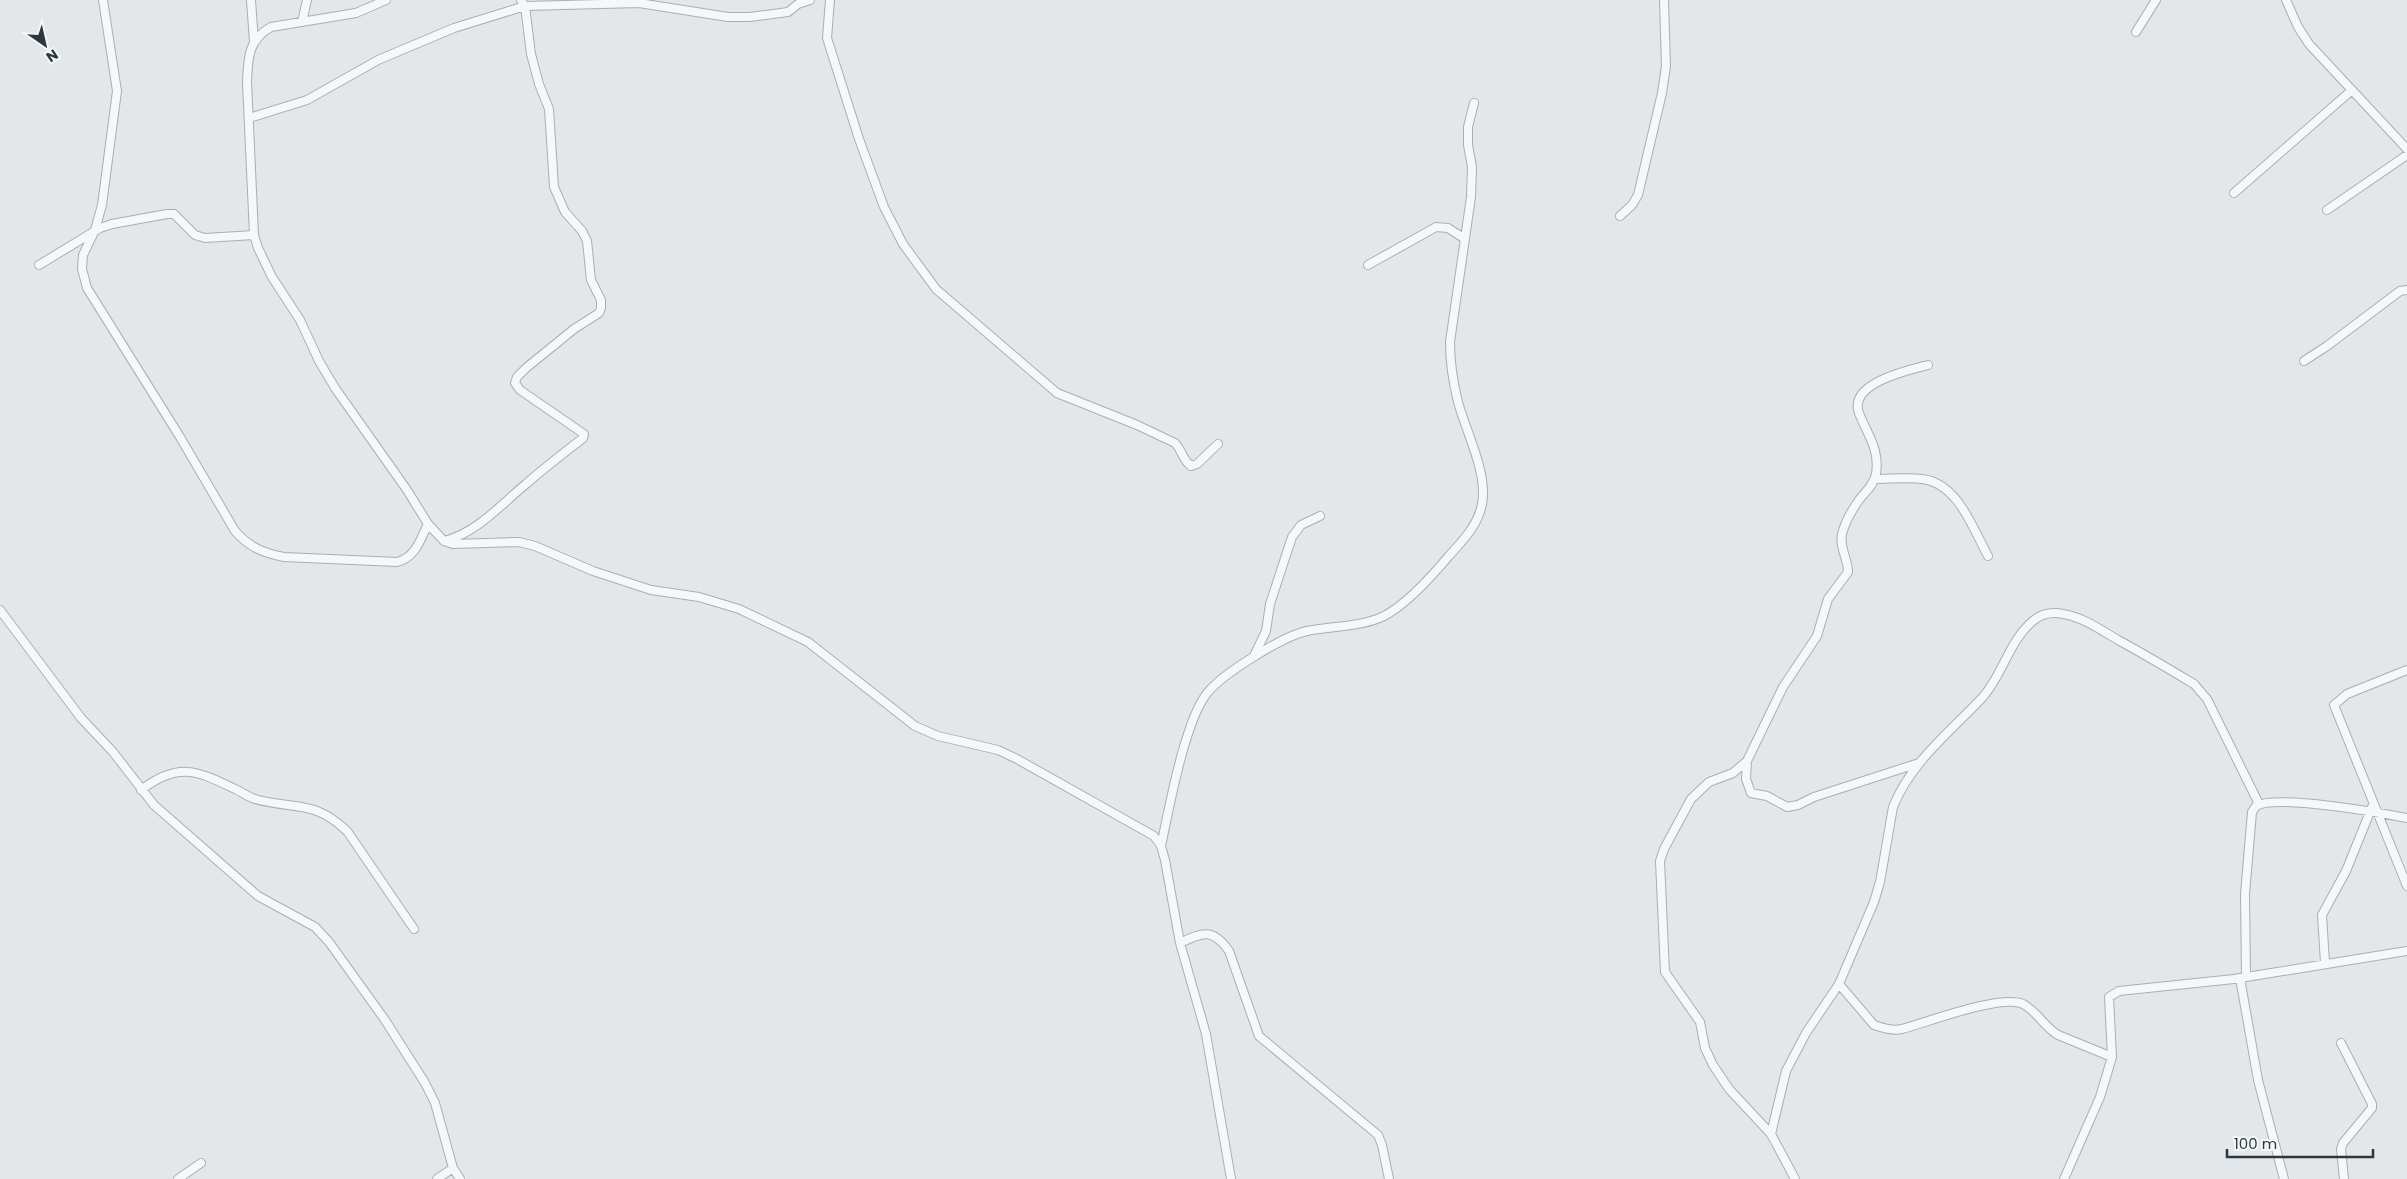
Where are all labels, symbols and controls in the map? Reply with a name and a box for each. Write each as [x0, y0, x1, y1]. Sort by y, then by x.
north arrow [20, 20, 70, 70]
text: N [42, 45, 62, 67]
scale bar [2227, 1126, 2373, 1158]
text: 100 m [2234, 1133, 2277, 1154]

